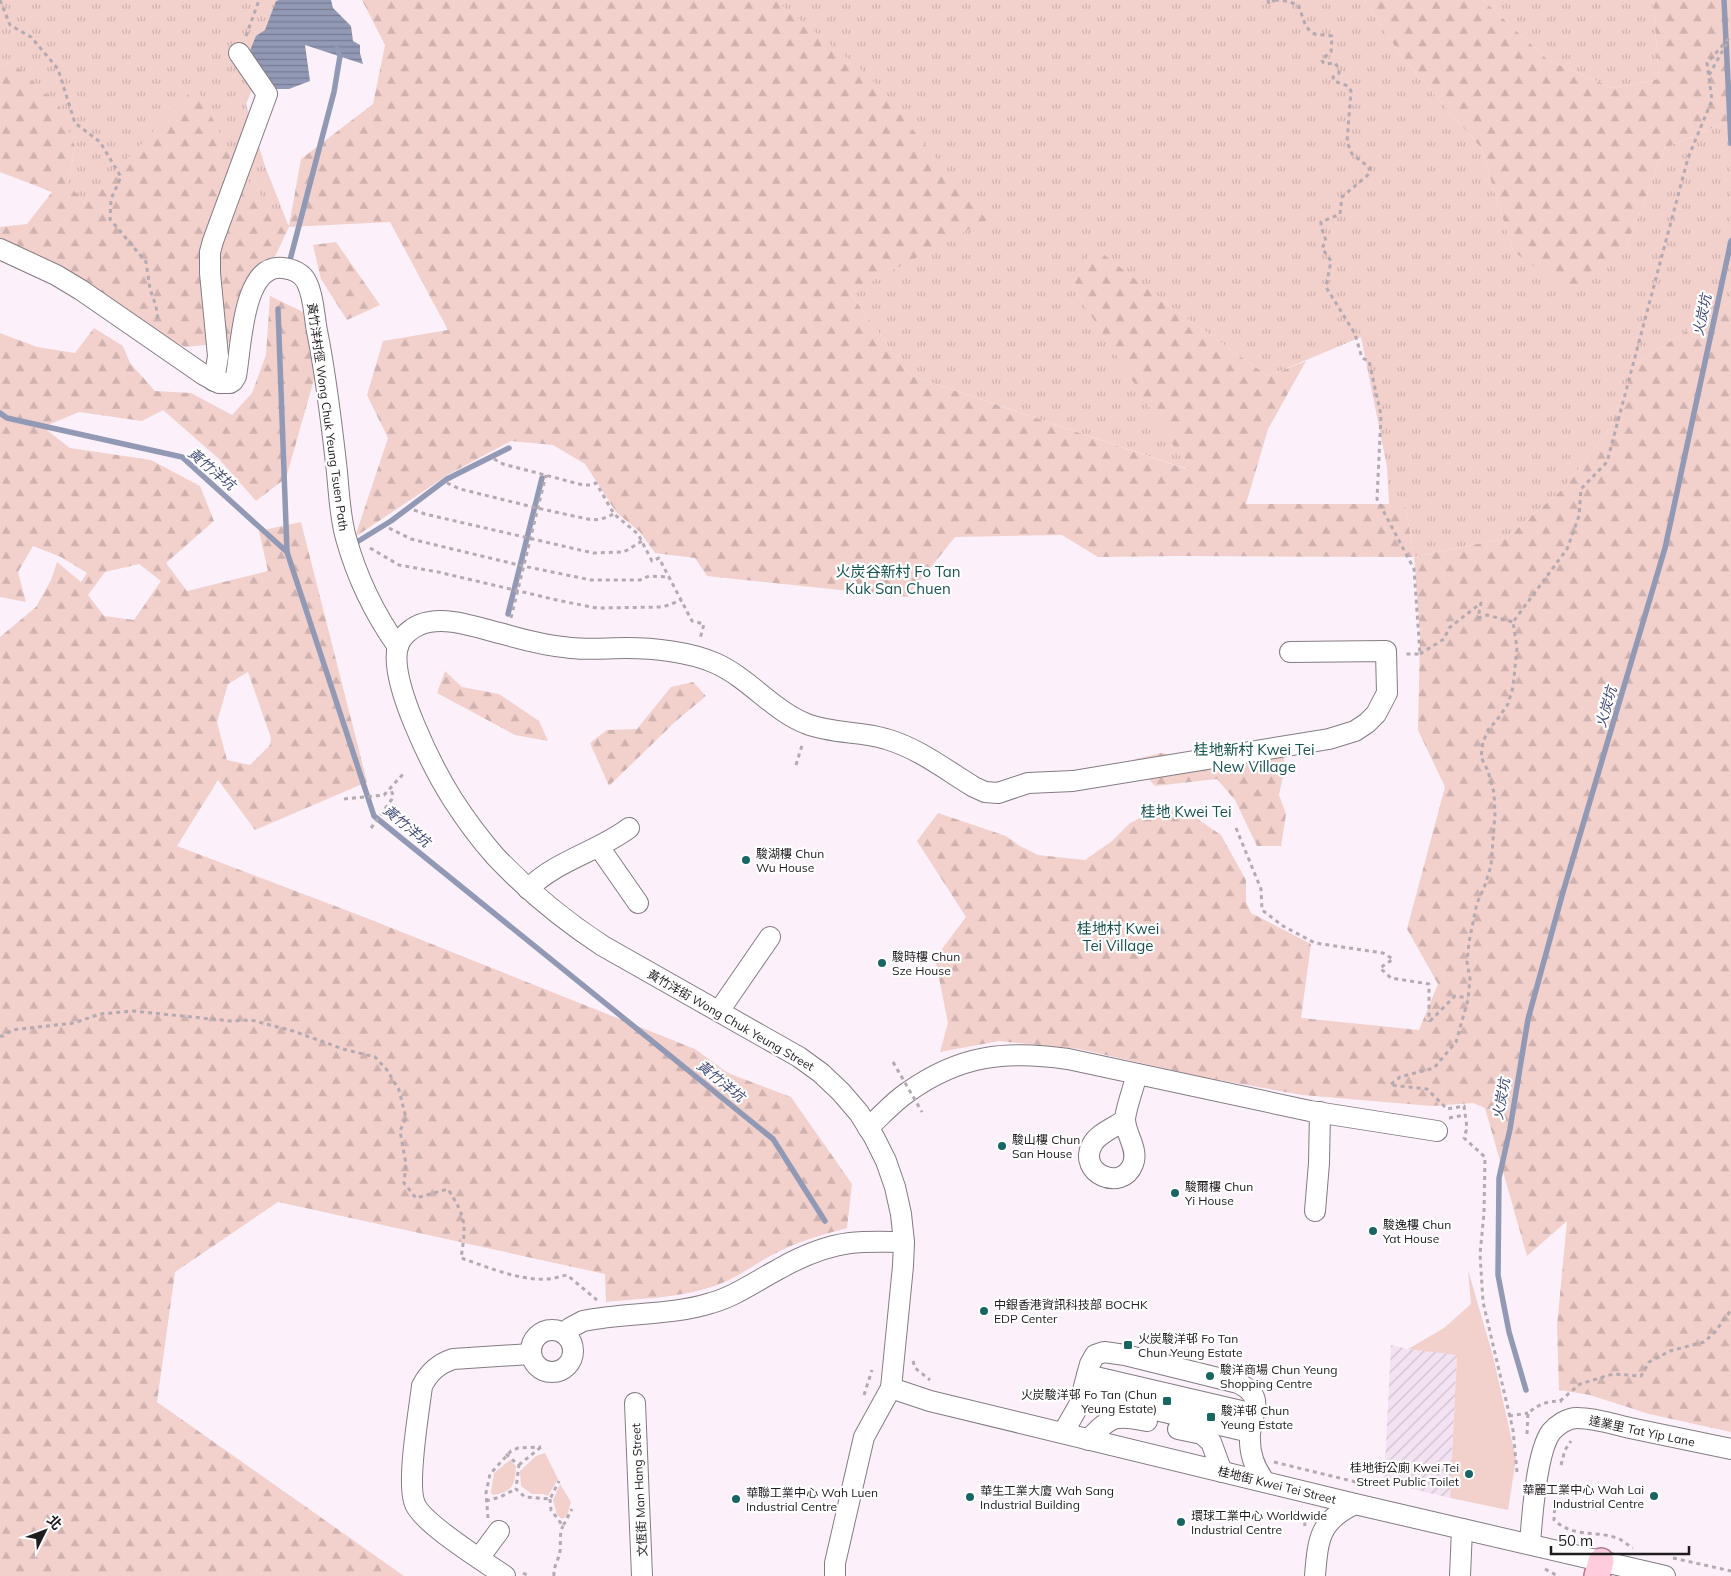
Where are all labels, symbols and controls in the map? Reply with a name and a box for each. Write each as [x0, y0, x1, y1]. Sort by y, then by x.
water label: 火炭坑 [1689, 291, 1716, 337]
street label: 黃竹洋村徑 Wong Chuk Yeung Tsuen Path [305, 302, 351, 532]
water label: 黃竹洋坑 [185, 444, 241, 495]
district label: 火炭谷新村 Fo Tan Kuk San Chuen [835, 562, 961, 598]
water label: 火炭坑 [1592, 682, 1621, 730]
district label: 桂地新村 Kwei Tei New Village [1193, 740, 1315, 776]
water label: 黃竹洋坑 [380, 801, 436, 852]
district label: 桂地 Kwei Tei [1140, 802, 1232, 821]
place label: 駿湖樓 Chun Wu House [756, 846, 824, 875]
marker: 駿湖樓 Chun Wu House [740, 854, 752, 866]
district label: 桂地村 Kwei Tei Village [1077, 919, 1159, 955]
place label: 駿時樓 Chun Sze House [892, 949, 960, 978]
marker: 駿時樓 Chun Sze House [876, 957, 888, 969]
street label: 黃竹洋街 Wong Chuk Yeung Street [645, 966, 817, 1074]
water label: 黃竹洋坑 [694, 1056, 750, 1107]
water label: 火炭坑 [1488, 1075, 1514, 1121]
place label: 駿山樓 Chun San House [1012, 1132, 1080, 1161]
marker: 駿山樓 Chun San House [996, 1140, 1008, 1152]
place label: 駿爾樓 Chun Yi House [1184, 1179, 1253, 1208]
marker: 駿爾樓 Chun Yi House [1169, 1187, 1181, 1199]
place label: 駿逸樓 Chun Yat House [1382, 1217, 1451, 1246]
marker: 駿逸樓 Chun Yat House [1367, 1225, 1379, 1237]
place label: 中銀香港資訊科技部 BOCHK EDP Center [994, 1297, 1148, 1326]
marker: 中銀香港資訊科技部 BOCHK EDP Center [978, 1305, 990, 1317]
place label: 火炭駿洋邨 Fo Tan Chun Yeung Estate [1138, 1331, 1242, 1360]
marker: 火炭駿洋邨 Fo Tan Chun Yeung Estate [1122, 1339, 1134, 1351]
place label: 駿洋商場 Chun Yeung Shopping Centre [1220, 1362, 1338, 1391]
marker: 駿洋商場 Chun Yeung Shopping Centre [1204, 1370, 1216, 1382]
place label: 火炭駿洋邨 Fo Tan (Chun Yeung Estate) [1021, 1387, 1157, 1416]
marker: 火炭駿洋邨 Fo Tan (Chun Yeung Estate) [1161, 1395, 1173, 1407]
place label: 駿洋邨 Chun Yeung Estate [1220, 1403, 1293, 1432]
marker: 駿洋邨 Chun Yeung Estate [1205, 1411, 1217, 1423]
street label: 達業里 Tat Yip Lane [1588, 1412, 1696, 1450]
street label: 文恆街 Man Hang Street [628, 1423, 650, 1557]
place label: 桂地街公廁 Kwei Tei Street Public Toilet [1350, 1460, 1459, 1489]
street label: 桂地街 Kwei Tei Street [1216, 1463, 1338, 1507]
marker: 桂地街公廁 Kwei Tei Street Public Toilet [1463, 1468, 1475, 1480]
place label: 華麗工業中心 Wah Lai Industrial Centre [1522, 1482, 1644, 1511]
place label: 華生工業大廈 Wah Sang Industrial Building [980, 1483, 1114, 1512]
place label: 華聯工業中心 Wah Luen Industrial Centre [746, 1485, 878, 1514]
marker: 華麗工業中心 Wah Lai Industrial Centre [1648, 1490, 1660, 1502]
marker: 華生工業大廈 Wah Sang Industrial Building [964, 1491, 976, 1503]
marker: 華聯工業中心 Wah Luen Industrial Centre [730, 1493, 742, 1505]
north arrow [20, 1506, 70, 1556]
place label: 環球工業中心 Worldwide Industrial Centre [1191, 1508, 1327, 1537]
text: 北 [43, 1511, 66, 1534]
marker: 環球工業中心 Worldwide Industrial Centre [1175, 1516, 1187, 1528]
scale bar [1551, 1524, 1688, 1556]
text: 50 m [1558, 1531, 1593, 1550]

